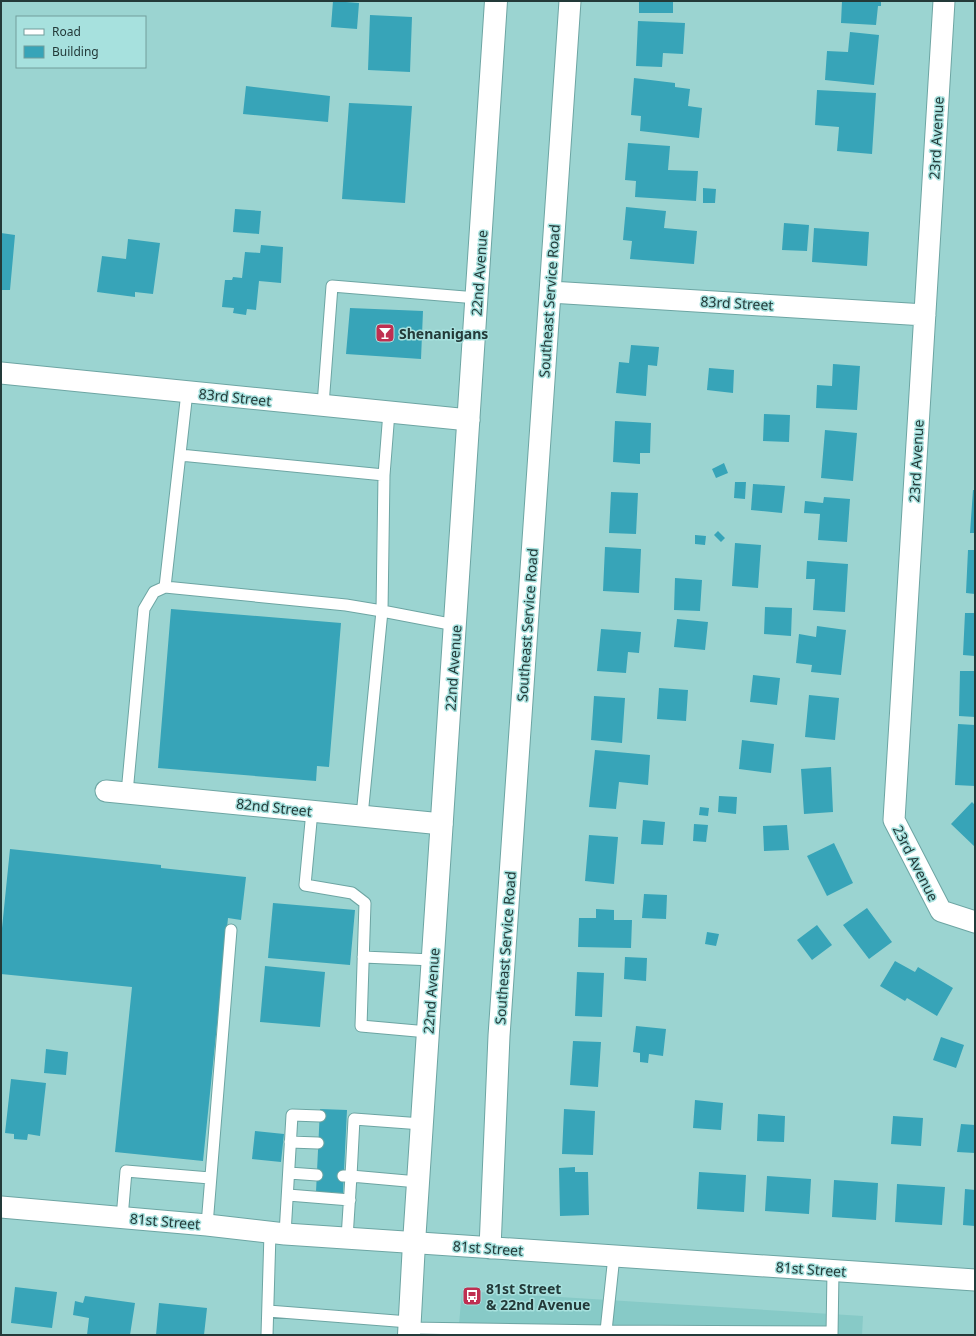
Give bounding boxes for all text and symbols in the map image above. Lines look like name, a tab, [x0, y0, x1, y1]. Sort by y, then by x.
legend	[16, 16, 146, 68]
text: Road	[52, 23, 81, 40]
text: Building	[52, 43, 99, 60]
street label: 23rd Avenue	[924, 96, 948, 180]
street label: Southeast Service Road	[534, 224, 564, 378]
street label: 22nd Avenue	[467, 229, 491, 317]
street label: 83rd Street	[700, 292, 774, 314]
bar icon: Shenanigans	[374, 322, 396, 344]
place label: Shenanigans	[399, 324, 488, 343]
street label: 83rd Street	[198, 384, 272, 410]
street label: 23rd Avenue	[904, 419, 928, 503]
street label: Southeast Service Road	[512, 548, 542, 702]
street label: 22nd Avenue	[441, 624, 465, 712]
street label: 82nd Street	[235, 794, 313, 820]
street label: 23rd Avenue	[889, 822, 943, 904]
street label: Southeast Service Road	[490, 871, 520, 1025]
street label: 22nd Avenue	[419, 947, 443, 1035]
street label: 81st Street	[129, 1208, 201, 1234]
street label: 81st Street	[452, 1236, 524, 1260]
street label: 81st Street	[775, 1257, 847, 1281]
place label: 81st Street & 22nd Avenue	[486, 1279, 590, 1314]
bus stop icon: 81st Street & 22nd Avenue	[461, 1285, 483, 1307]

